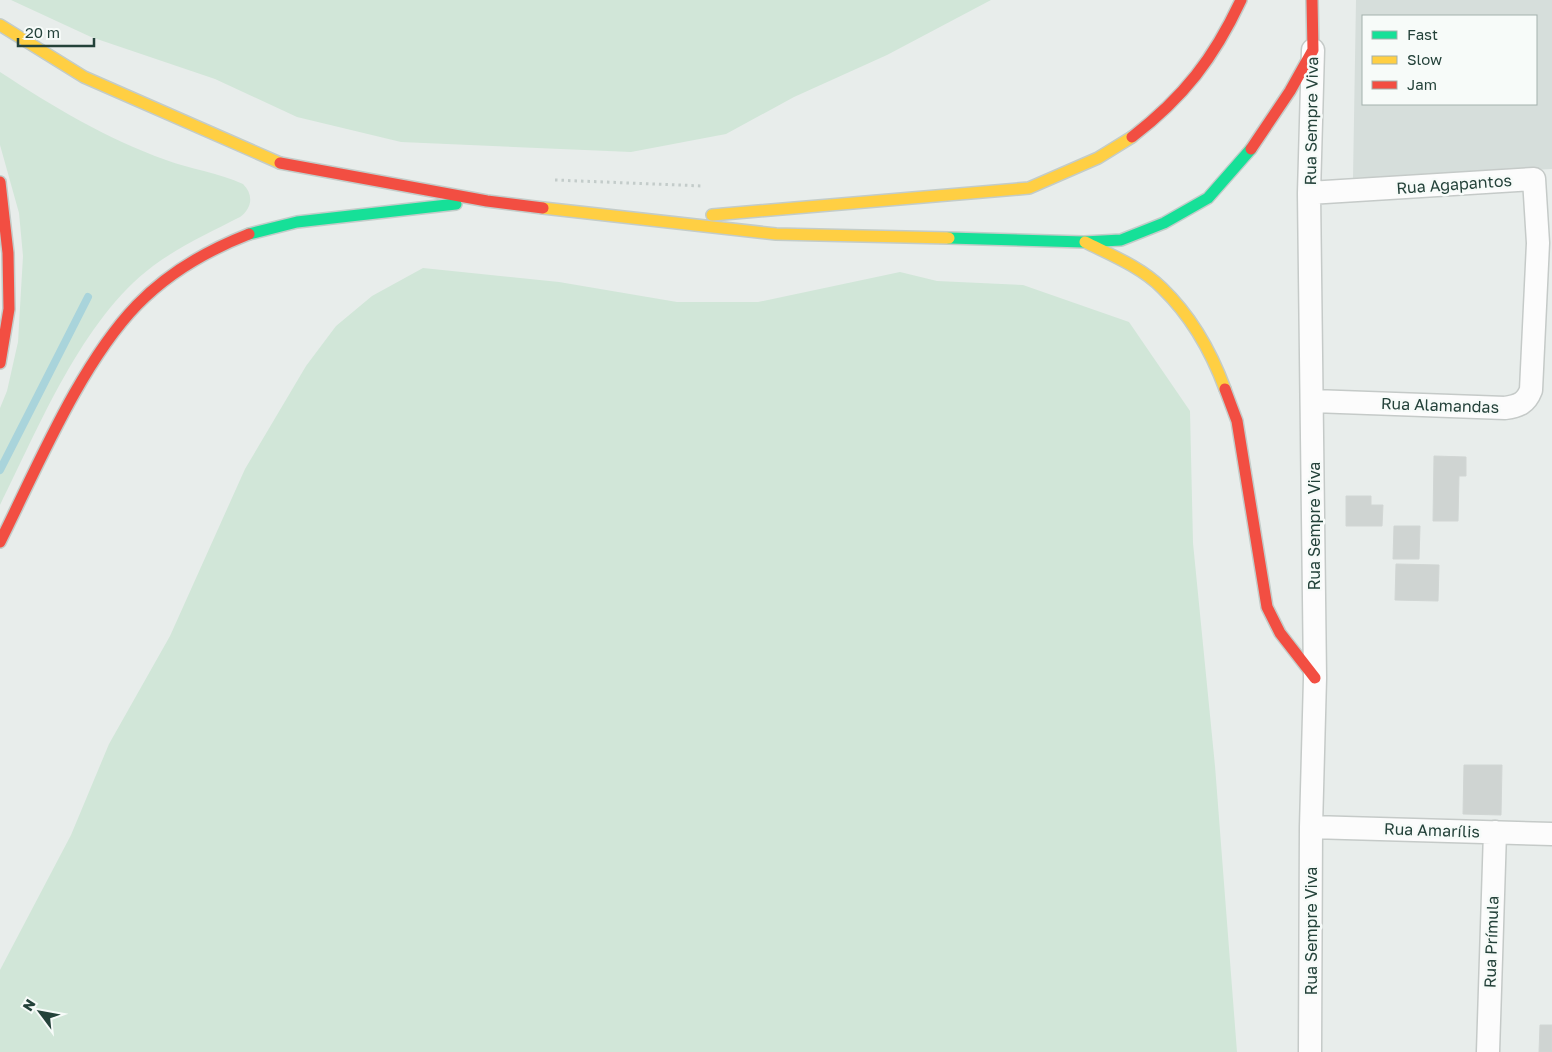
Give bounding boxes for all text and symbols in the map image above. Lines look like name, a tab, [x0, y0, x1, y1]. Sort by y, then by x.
scale bar	[18, 15, 94, 47]
legend	[1362, 15, 1537, 105]
text: 20 m	[25, 23, 60, 41]
text: Fast	[1407, 25, 1438, 43]
text: Slow	[1407, 50, 1442, 68]
street label: Rua Sempre Viva	[1300, 56, 1322, 186]
text: Jam	[1407, 75, 1437, 93]
street label: Rua Agapantos	[1396, 170, 1512, 198]
street label: Rua Alamandas	[1381, 393, 1499, 417]
street label: Rua Sempre Viva	[1304, 462, 1324, 590]
street label: Rua Amarílis	[1384, 818, 1480, 842]
street label: Rua Sempre Viva	[1301, 867, 1321, 995]
street label: Rua Prímula	[1479, 896, 1503, 988]
north arrow	[15, 987, 65, 1037]
text: N	[19, 996, 39, 1014]

